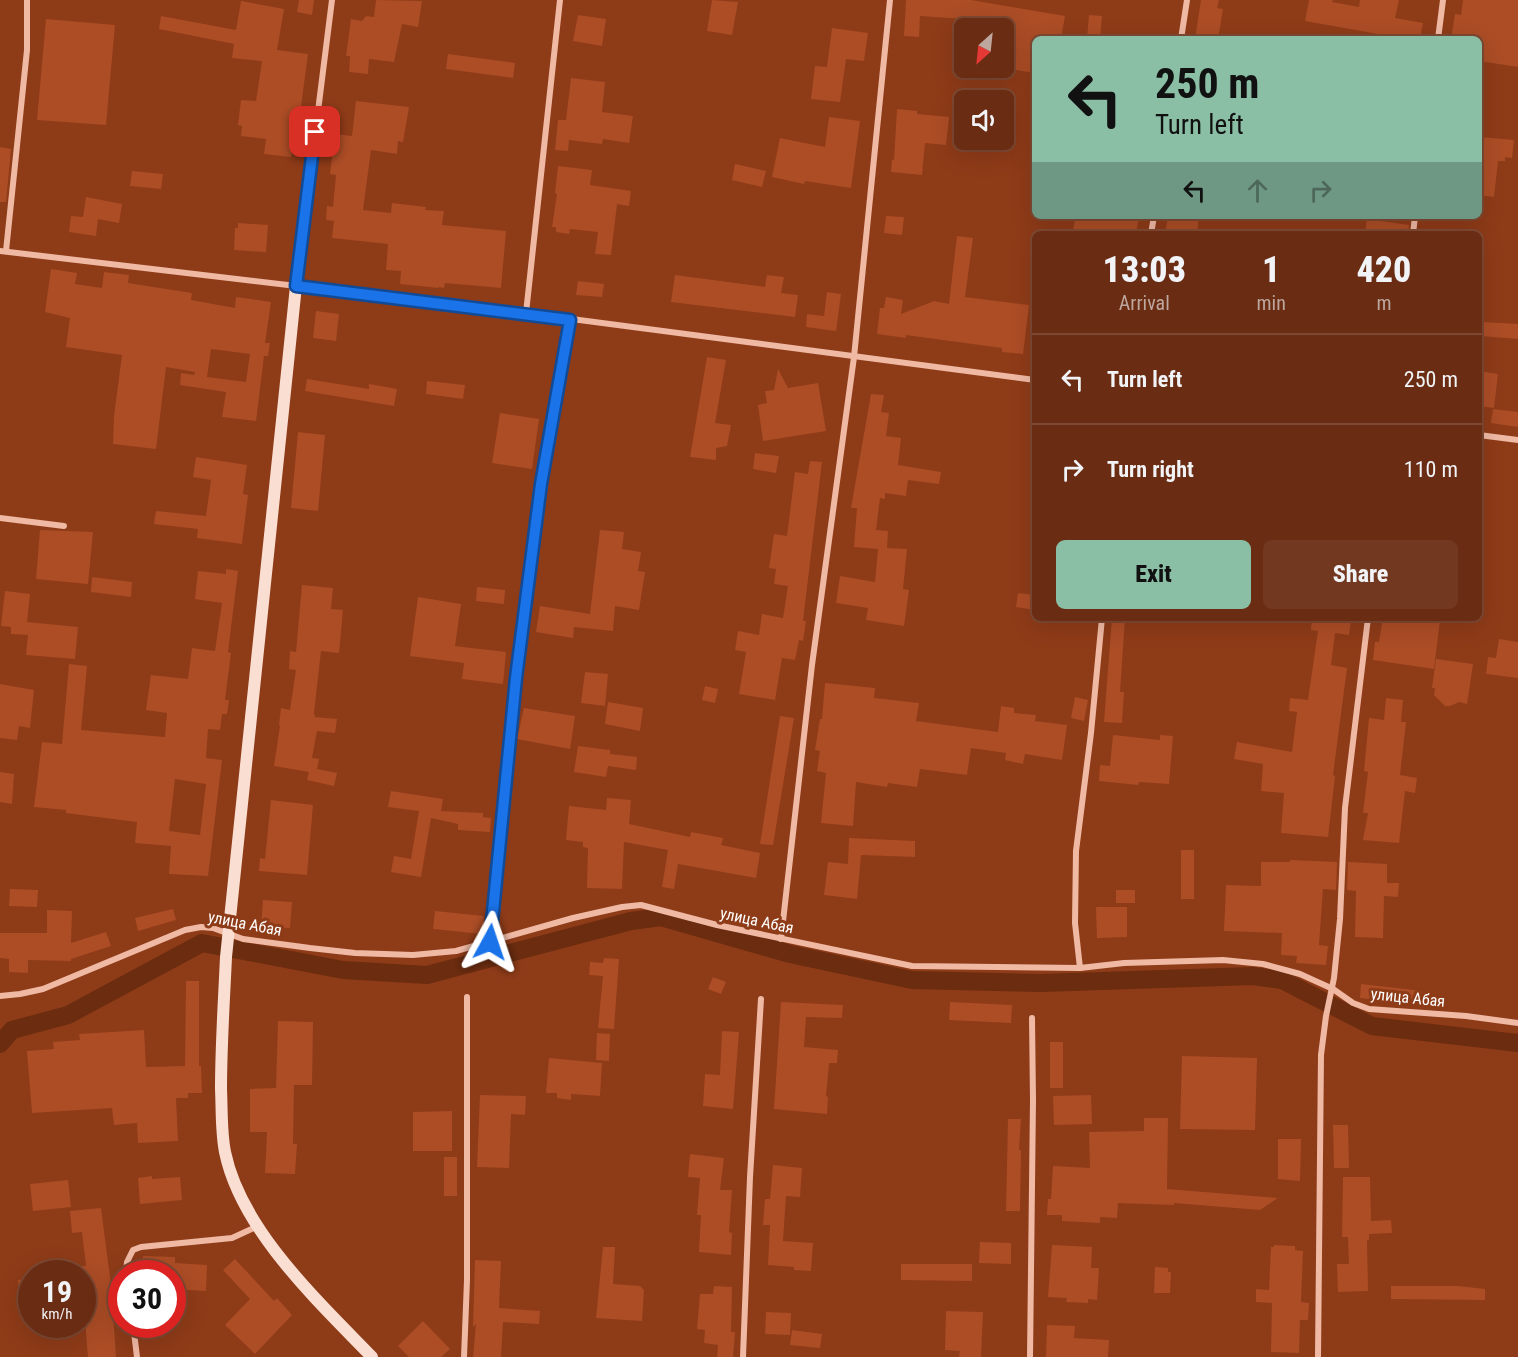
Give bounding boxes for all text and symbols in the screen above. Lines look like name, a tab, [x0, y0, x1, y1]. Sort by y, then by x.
north arrow	[954, 18, 1014, 78]
map controls	[954, 18, 1014, 150]
text: 250 m	[1155, 59, 1260, 108]
icon: left	[1056, 60, 1134, 138]
button: sound	[954, 90, 1014, 150]
pin	[289, 106, 340, 157]
text: Turn left	[1155, 109, 1244, 141]
icon: arrive	[298, 115, 331, 148]
icon: left	[1178, 174, 1211, 207]
icon: ahead	[1241, 174, 1274, 207]
icon: right	[1304, 174, 1337, 207]
text: 13:03	[1103, 249, 1186, 291]
text: 1	[1262, 249, 1280, 291]
text: 420	[1356, 249, 1411, 291]
text: Arrival	[1119, 291, 1170, 315]
text: min	[1257, 291, 1286, 315]
text: m	[1376, 291, 1391, 315]
icon: left	[1056, 363, 1089, 396]
text: Turn left	[1107, 367, 1182, 392]
text: 250 m	[1404, 367, 1458, 392]
icon: right	[1056, 453, 1089, 486]
text: Turn right	[1107, 457, 1194, 482]
text: 110 m	[1404, 457, 1458, 482]
button: Exit	[1056, 540, 1251, 609]
button: Share	[1263, 540, 1458, 609]
street label: улица Абая	[718, 903, 795, 938]
street label: улица Абая	[206, 907, 283, 940]
position arrow	[458, 910, 522, 974]
street label: улица Абая	[1370, 984, 1446, 1011]
speed limit sign: 30	[108, 1260, 186, 1338]
text: 19	[42, 1274, 72, 1309]
text: km/h	[42, 1305, 72, 1323]

